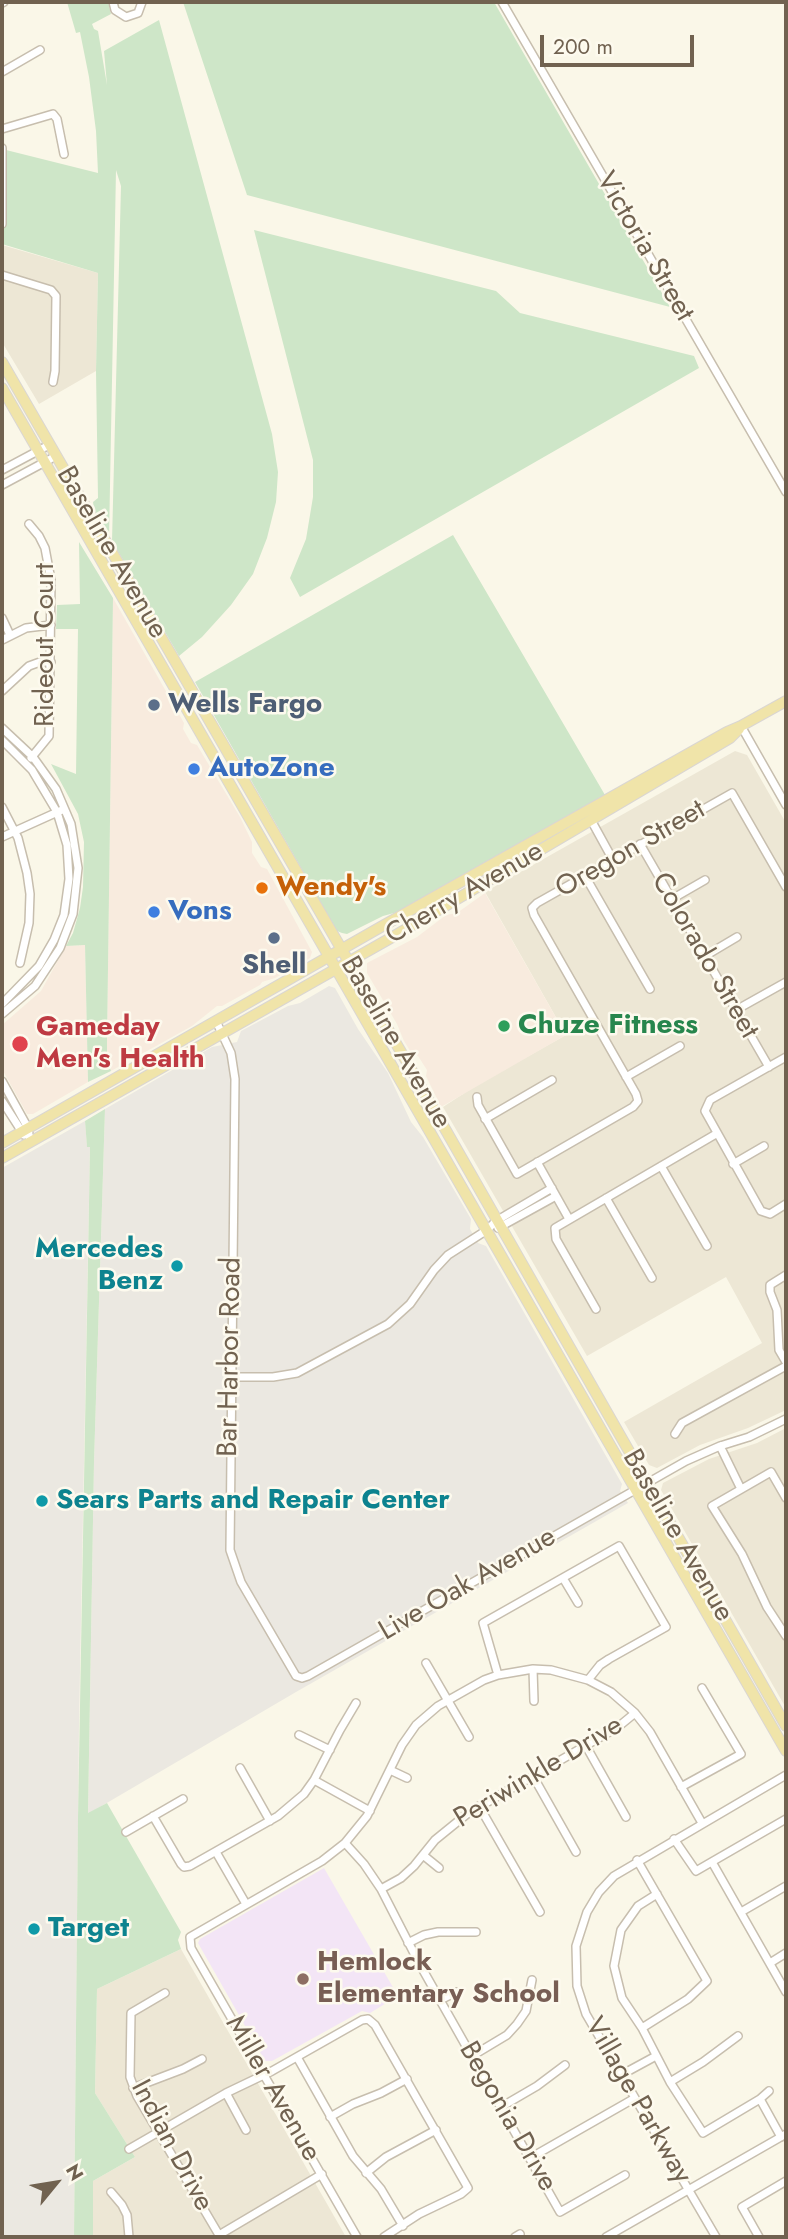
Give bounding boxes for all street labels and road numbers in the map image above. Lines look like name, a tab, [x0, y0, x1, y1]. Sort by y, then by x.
street label: Victoria Street	[588, 166, 700, 328]
street label: Baseline Avenue	[48, 461, 174, 645]
street label: Rideout Court	[29, 563, 63, 727]
street label: Oregon Street	[550, 794, 712, 906]
street label: Cherry Avenue	[380, 835, 550, 953]
street label: Colorado Street	[643, 867, 765, 1045]
street label: Baseline Avenue	[332, 951, 458, 1135]
street label: Bar Harbor Road	[212, 1257, 250, 1457]
street label: Baseline Avenue	[614, 1444, 740, 1628]
street label: Live Oak Avenue	[374, 1521, 562, 1649]
street label: Periwinkle Drive	[449, 1710, 629, 1836]
street label: Miller Avenue	[217, 2010, 327, 2168]
street label: Village Parkway	[576, 2012, 698, 2190]
street label: Begonia Drive	[451, 2036, 563, 2198]
street label: Indian Drive	[122, 2075, 220, 2217]

